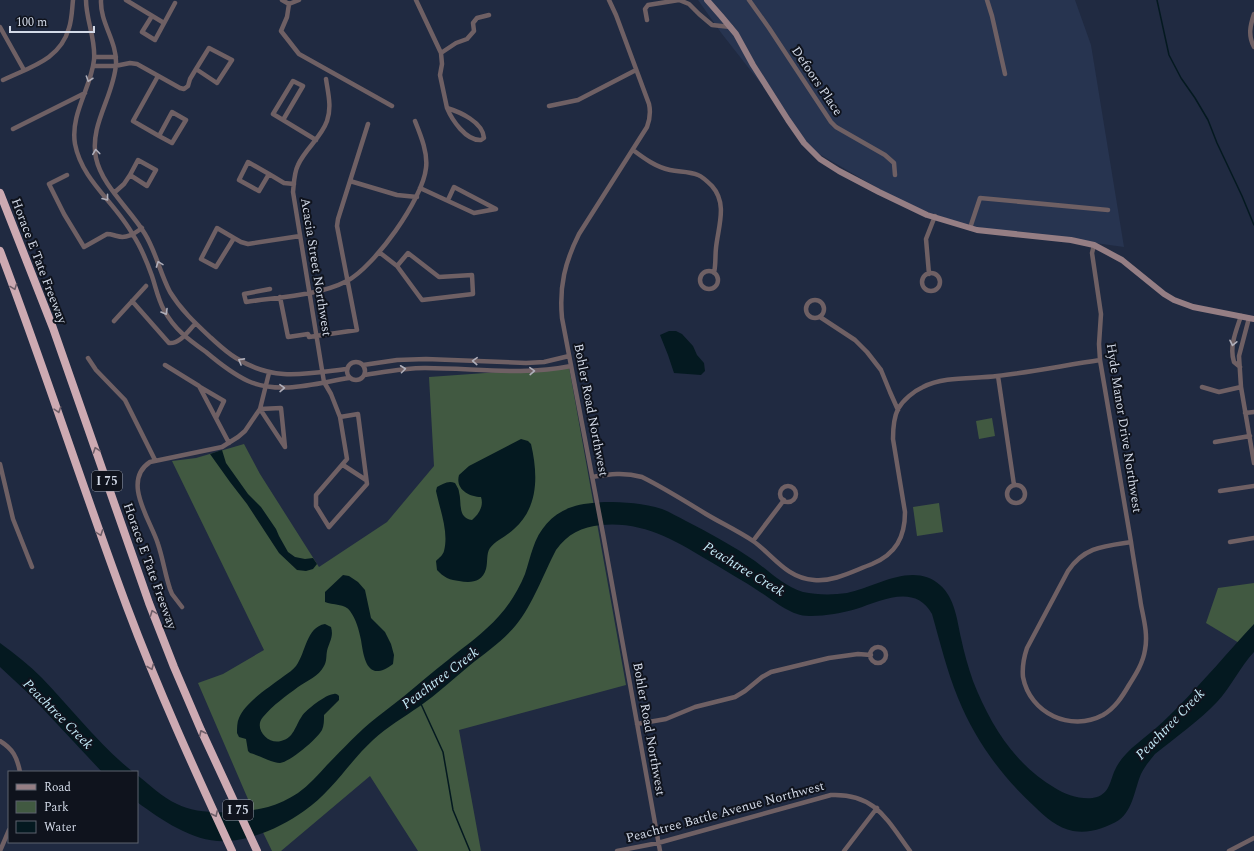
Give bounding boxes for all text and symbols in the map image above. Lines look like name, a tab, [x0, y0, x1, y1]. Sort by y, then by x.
scale bar	[10, 8, 94, 34]
text: 100 m	[16, 13, 47, 32]
street label: Defoors Place	[786, 42, 848, 120]
one-way arrow	[86, 76, 94, 83]
one-way arrow	[91, 149, 100, 155]
one-way arrow	[101, 193, 108, 200]
street label: Horace E Tate Freeway	[6, 195, 72, 327]
street label: Acacia Street Northwest	[295, 196, 337, 338]
one-way arrow	[155, 261, 163, 268]
one-way arrow	[9, 284, 17, 291]
one-way arrow	[161, 308, 168, 315]
one-way arrow	[1230, 340, 1238, 346]
street label: Bohler Road Northwest	[568, 342, 614, 479]
street label: Hyde Manor Drive Northwest	[1101, 342, 1147, 515]
one-way arrow	[472, 357, 478, 366]
one-way arrow	[238, 358, 245, 366]
one-way arrow	[399, 365, 406, 374]
one-way arrow	[529, 367, 535, 375]
one-way arrow	[279, 384, 285, 392]
one-way arrow	[53, 406, 61, 413]
one-way arrow	[92, 447, 101, 454]
road number: I 75	[92, 471, 122, 491]
street label: Horace E Tate Freeway	[118, 500, 182, 633]
one-way arrow	[96, 529, 104, 536]
water label: Peachtree Creek	[699, 536, 789, 602]
one-way arrow	[149, 609, 157, 616]
water label: Peachtree Creek	[397, 642, 483, 714]
street label: Bohler Road Northwest	[627, 661, 671, 798]
one-way arrow	[147, 664, 155, 671]
water label: Peachtree Creek	[18, 674, 98, 754]
water label: Peachtree Creek	[1130, 683, 1210, 764]
one-way arrow	[199, 729, 207, 737]
legend	[8, 771, 138, 843]
street label: Peachtree Battle Avenue Northwest	[624, 776, 827, 848]
text: Road	[44, 778, 71, 797]
text: Park	[44, 798, 69, 817]
road number: I 75	[223, 800, 253, 820]
one-way arrow	[210, 810, 218, 818]
text: Water	[44, 818, 76, 837]

